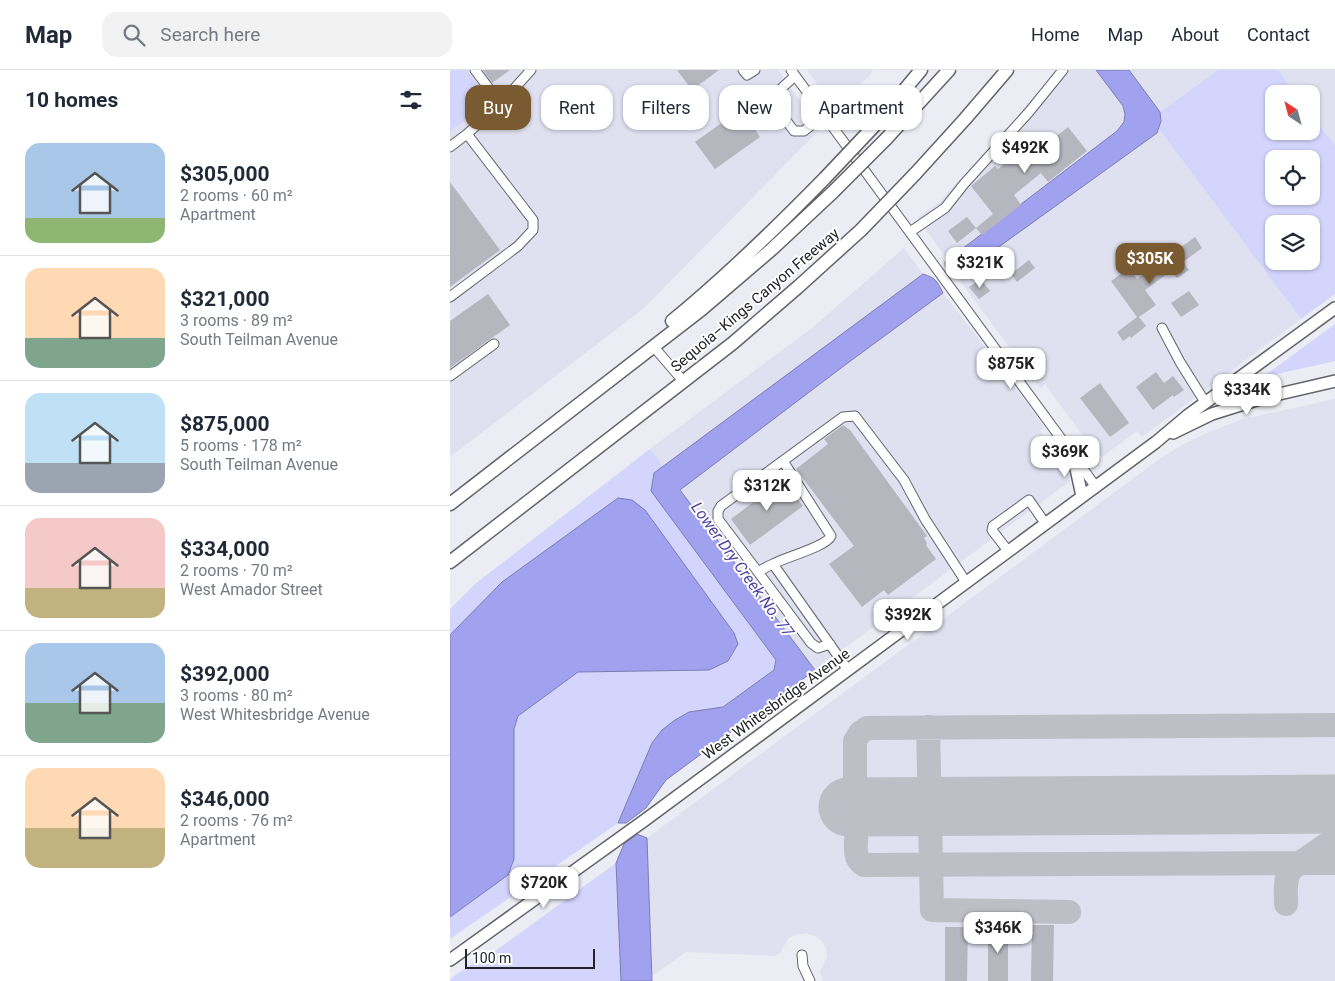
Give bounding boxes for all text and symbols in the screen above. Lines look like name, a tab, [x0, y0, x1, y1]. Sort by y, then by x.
search box	[102, 12, 452, 57]
text: Map	[25, 21, 72, 49]
icon: search	[120, 21, 148, 49]
text: Search here	[160, 23, 260, 46]
text: Home	[1031, 24, 1080, 45]
text: Map	[1108, 24, 1143, 45]
text: About	[1171, 24, 1219, 45]
text: Contact	[1247, 24, 1310, 45]
chip: Buy	[465, 85, 531, 130]
chip: Rent	[541, 85, 613, 130]
chip: Filters	[623, 85, 709, 130]
chip: New	[719, 85, 791, 130]
chip: Apartment	[801, 85, 922, 130]
north arrow	[1265, 85, 1320, 140]
map controls	[1265, 85, 1320, 270]
icon: filters	[397, 86, 425, 114]
text: 10 homes	[25, 88, 118, 112]
pin: $492K	[990, 132, 1060, 174]
text: $492K	[1002, 138, 1048, 157]
button: locate	[1265, 150, 1320, 205]
text: $305,000	[180, 162, 270, 186]
icon: home	[65, 163, 125, 223]
text: 2 rooms · 60 m²	[180, 186, 293, 205]
text: Apartment	[180, 205, 256, 224]
button: layers	[1265, 215, 1320, 270]
street label: Sequoia–Kings Canyon Freeway	[667, 224, 843, 376]
pin: $305K	[1115, 242, 1185, 285]
pin: $321K	[945, 246, 1015, 289]
text: $305K	[1127, 249, 1173, 268]
text: $321K	[957, 253, 1003, 272]
text: $321,000	[180, 287, 270, 311]
icon: home	[65, 288, 125, 348]
text: 3 rooms · 89 m²	[180, 311, 293, 330]
text: South Teilman Avenue	[180, 330, 338, 349]
pin: $875K	[976, 348, 1046, 390]
text: $875K	[988, 354, 1034, 373]
pin: $334K	[1212, 374, 1282, 416]
text: $334K	[1224, 380, 1270, 399]
text: $875,000	[180, 412, 270, 436]
icon: home	[65, 413, 125, 473]
text: 5 rooms · 178 m²	[180, 436, 302, 455]
pin: $369K	[1030, 436, 1100, 478]
text: $369K	[1042, 442, 1088, 461]
text: South Teilman Avenue	[180, 455, 338, 474]
pin: $312K	[732, 470, 802, 512]
text: $312K	[744, 476, 790, 495]
water label: Lower Dry Creek No. 77	[687, 498, 799, 641]
text: $334,000	[180, 537, 270, 561]
icon: home	[65, 538, 125, 598]
text: 2 rooms · 70 m²	[180, 561, 293, 580]
text: West Amador Street	[180, 580, 323, 599]
pin: $392K	[873, 598, 943, 641]
text: $392K	[885, 605, 931, 624]
street label: West Whitesbridge Avenue	[699, 644, 853, 764]
text: $392,000	[180, 662, 270, 686]
icon: home	[65, 663, 125, 723]
text: 3 rooms · 80 m²	[180, 686, 293, 705]
text: West Whitesbridge Avenue	[180, 705, 370, 724]
text: $346,000	[180, 787, 270, 811]
icon: home	[65, 788, 125, 848]
text: 2 rooms · 76 m²	[180, 811, 293, 830]
text: Apartment	[180, 830, 256, 849]
pin: $720K	[509, 866, 579, 909]
text: $720K	[521, 873, 567, 892]
pin: $346K	[963, 912, 1033, 954]
text: $346K	[975, 918, 1021, 937]
scale bar	[465, 946, 595, 969]
text: 100 m	[472, 950, 511, 966]

